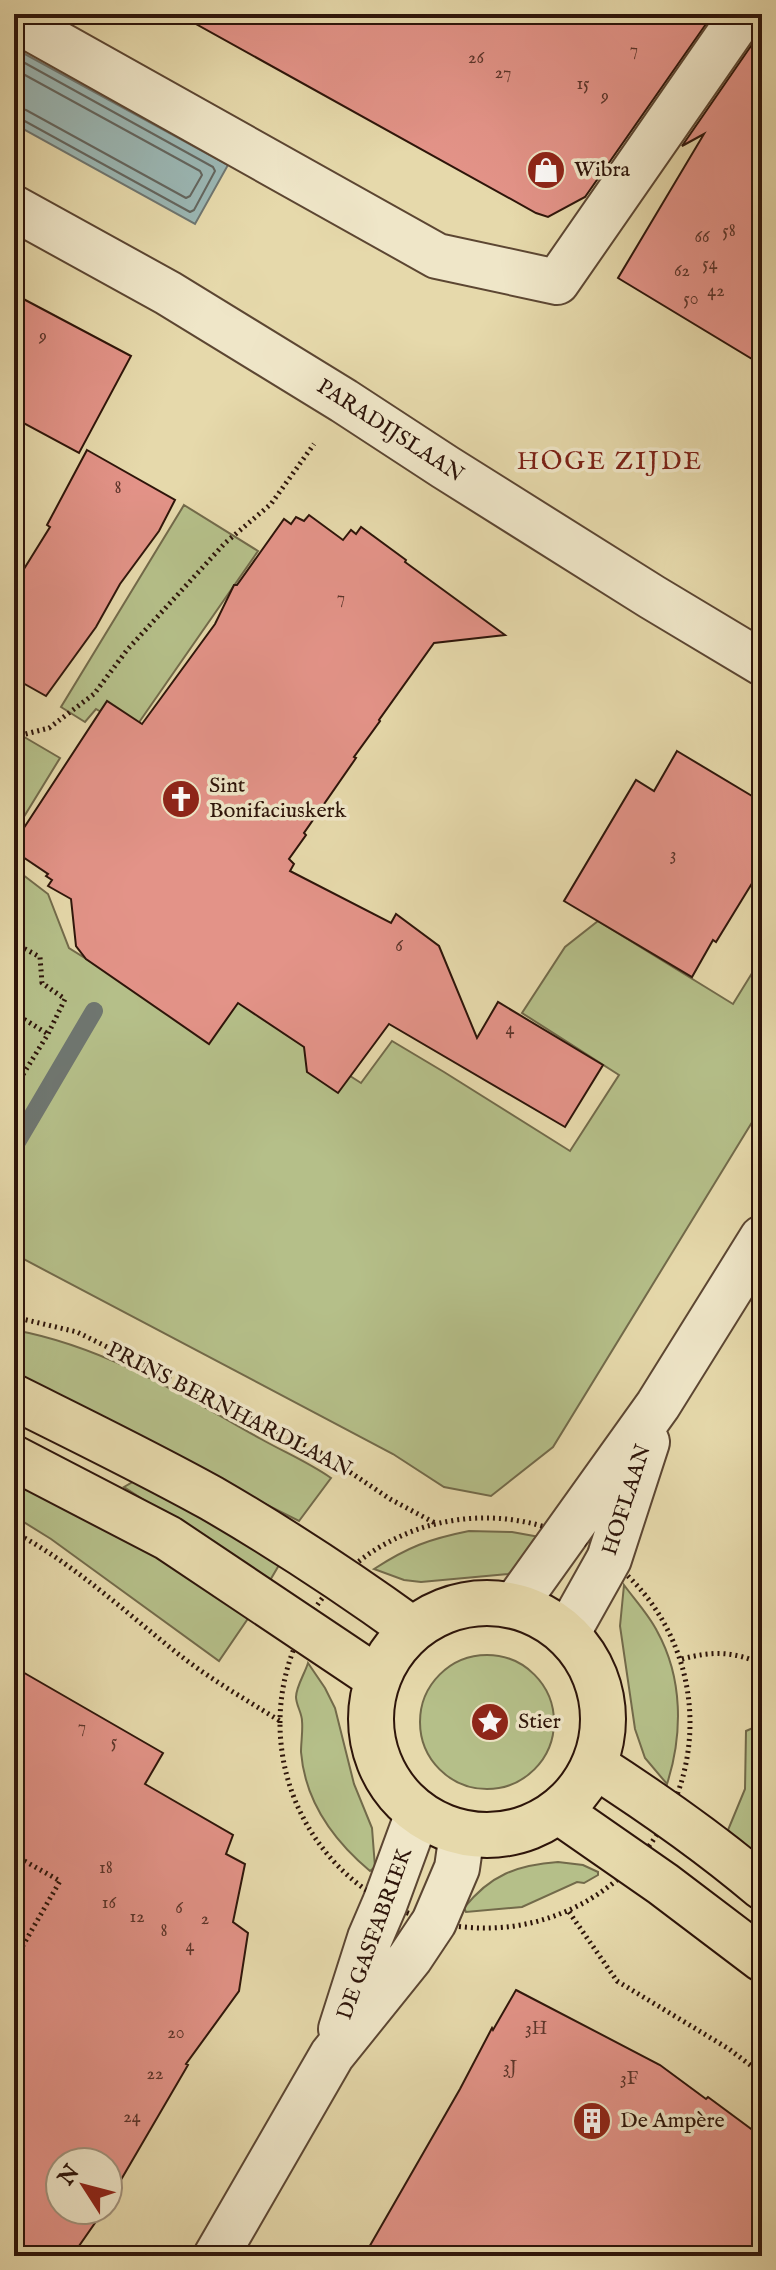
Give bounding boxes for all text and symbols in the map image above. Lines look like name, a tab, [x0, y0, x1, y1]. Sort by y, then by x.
house number: 7	[630, 39, 638, 62]
house number: 26	[468, 47, 484, 70]
house number: 27	[495, 62, 511, 85]
house number: 15	[576, 73, 590, 96]
house number: 9	[600, 85, 609, 108]
shop icon: Wibra	[525, 149, 567, 191]
place label: Wibra	[574, 156, 631, 184]
house number: 58	[722, 220, 736, 243]
house number: 66	[694, 226, 710, 249]
house number: 54	[702, 253, 718, 276]
house number: 62	[674, 260, 690, 283]
house number: 42	[707, 280, 725, 303]
house number: 50	[683, 288, 699, 311]
house number: 9	[38, 325, 47, 348]
street label: PARADIJSLAAN	[311, 373, 469, 489]
district label: HOGE ZIJDE	[517, 445, 703, 478]
house number: 8	[114, 477, 122, 500]
house number: 7	[337, 587, 345, 610]
place label: Sint Bonifaciuskerk	[209, 772, 346, 825]
church icon: Sint Bonifaciuskerk	[160, 778, 202, 820]
house number: 3	[670, 844, 676, 867]
house number: 6	[395, 935, 403, 958]
house number: 4	[506, 1018, 515, 1041]
street label: PRINS BERNHARDLAAN	[102, 1336, 356, 1484]
street label: HOFLAAN	[596, 1441, 658, 1559]
place icon: Stier	[469, 1701, 511, 1743]
place label: Stier	[518, 1708, 561, 1736]
house number: 7	[78, 1716, 86, 1739]
house number: 5	[111, 1731, 118, 1754]
street label: DE GASFABRIEK	[331, 1843, 419, 2024]
house number: 18	[99, 1857, 113, 1880]
house number: 16	[102, 1892, 117, 1915]
house number: 6	[175, 1897, 183, 1920]
house number: 12	[129, 1906, 145, 1929]
house number: 2	[201, 1908, 209, 1931]
house number: 8	[160, 1920, 168, 1943]
house number: 4	[186, 1935, 195, 1958]
house number: 3H	[525, 2018, 547, 2041]
house number: 20	[167, 2022, 185, 2045]
house number: 3J	[503, 2057, 518, 2080]
house number: 22	[147, 2063, 163, 2086]
house number: 3F	[620, 2068, 639, 2091]
building icon: De Ampère	[571, 2100, 613, 2142]
house number: 24	[123, 2106, 141, 2129]
place label: De Ampère	[620, 2107, 725, 2135]
north arrow	[44, 2146, 124, 2226]
text: N	[52, 2159, 86, 2192]

